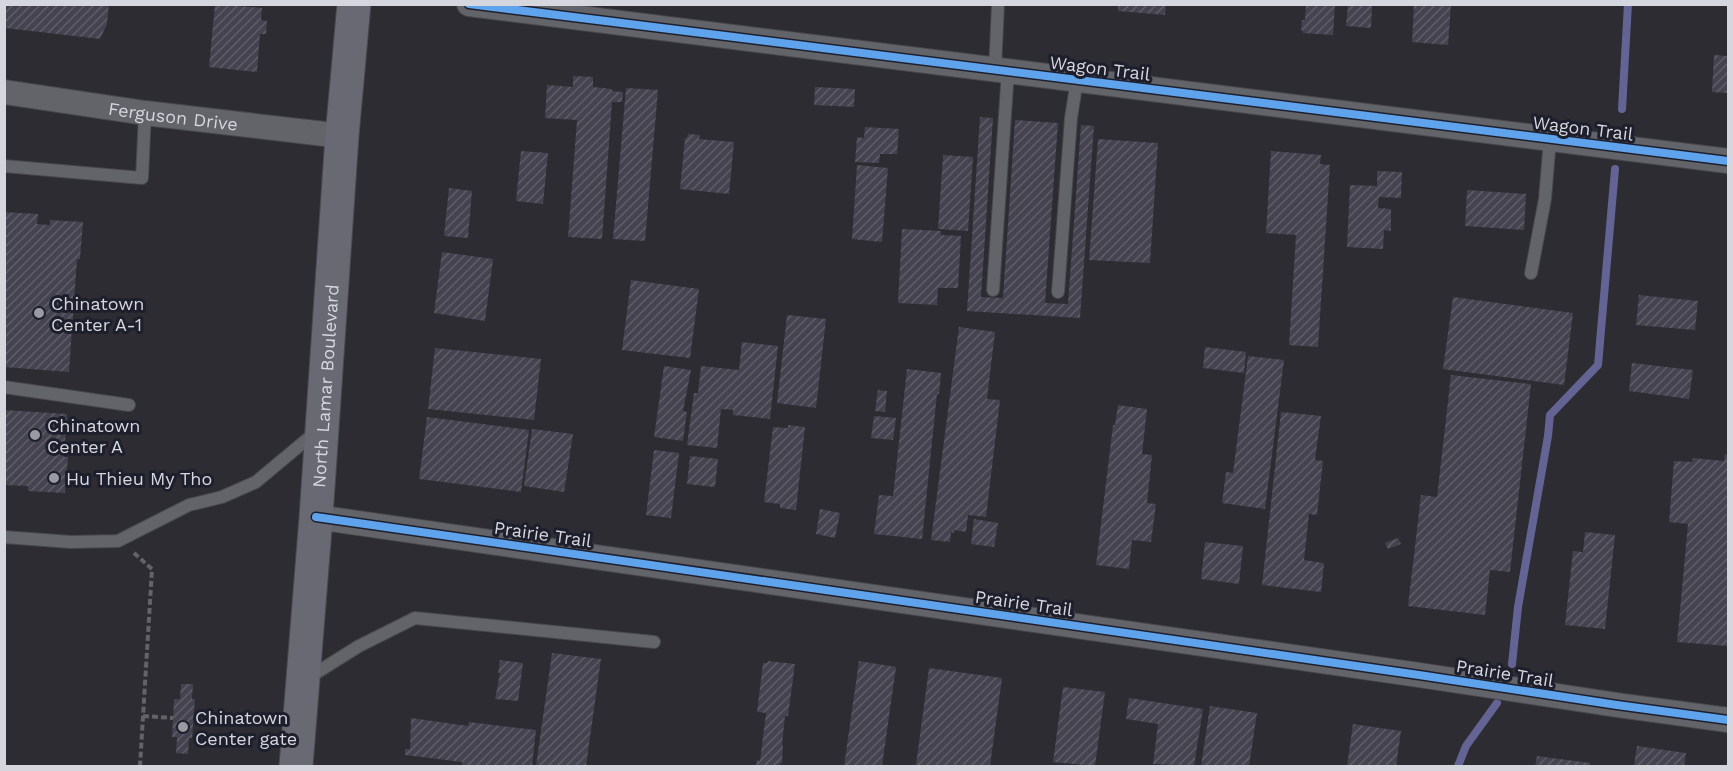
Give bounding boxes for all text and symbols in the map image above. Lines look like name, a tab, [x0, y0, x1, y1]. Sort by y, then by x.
street label: Wagon Trail	[1049, 51, 1152, 85]
street label: Ferguson Drive	[107, 97, 239, 134]
street label: Wagon Trail	[1532, 111, 1635, 145]
street label: North Lamar Boulevard	[308, 284, 342, 489]
place label: Chinatown Center A-1	[51, 293, 145, 335]
marker: Chinatown Center A-1	[32, 306, 46, 320]
place label: Chinatown Center A	[47, 415, 141, 457]
marker: Chinatown Center A	[28, 428, 42, 442]
place label: Hu Thieu My Tho	[66, 468, 212, 489]
marker: Hu Thieu My Tho	[47, 471, 61, 485]
street label: Prairie Trail	[493, 517, 594, 551]
street label: Prairie Trail	[974, 586, 1075, 620]
street label: Prairie Trail	[1455, 655, 1556, 691]
place label: Chinatown Center gate	[195, 707, 297, 749]
marker: Chinatown Center gate	[176, 720, 190, 734]

